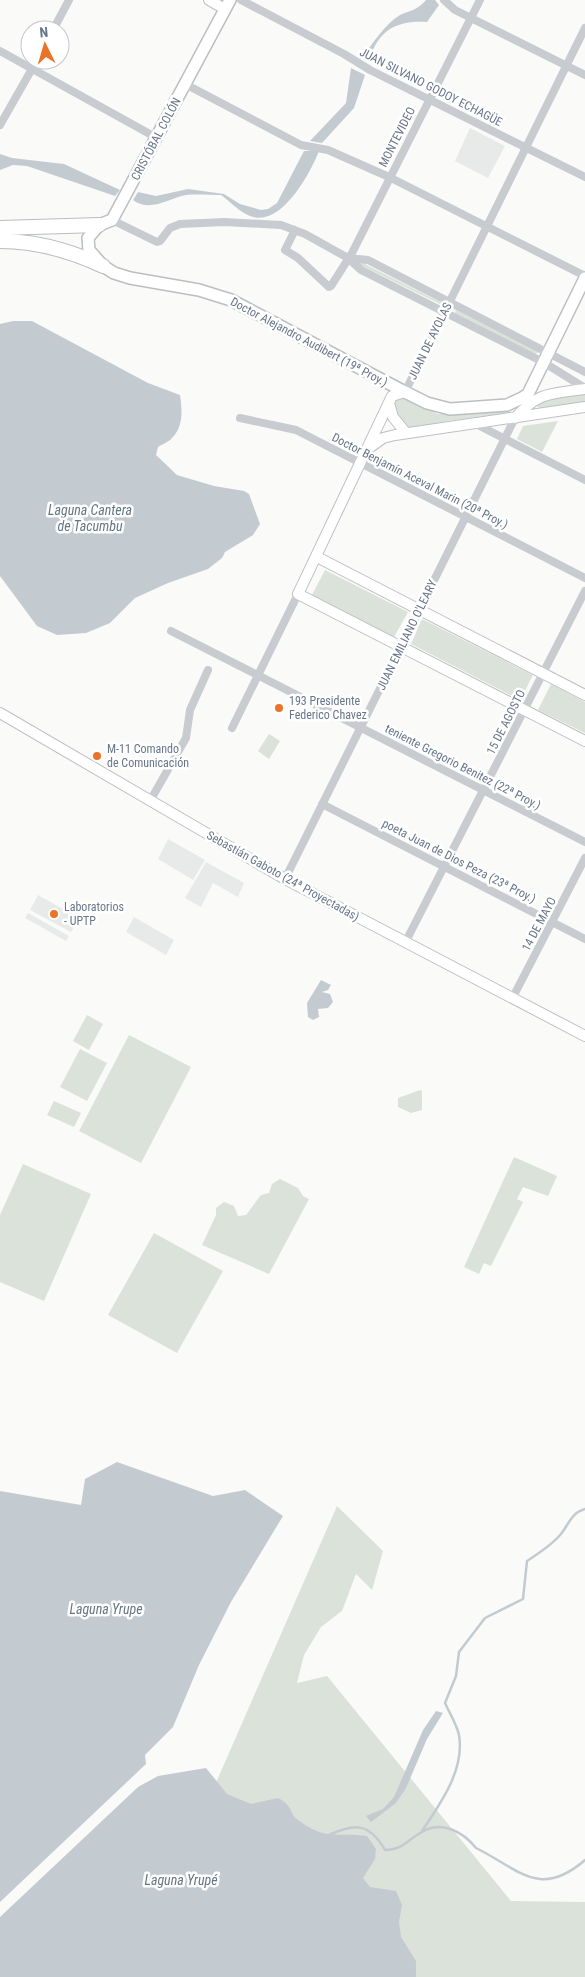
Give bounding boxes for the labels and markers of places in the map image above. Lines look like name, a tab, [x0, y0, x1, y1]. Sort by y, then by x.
place label: 193 Presidente Federico Chavez	[289, 694, 367, 722]
marker: 193 Presidente Federico Chavez	[273, 702, 285, 714]
place label: M-11 Comando de Comunicación	[107, 742, 189, 770]
marker: M-11 Comando de Comunicación	[91, 750, 103, 762]
place label: Laboratorios - UPTP	[64, 900, 124, 928]
marker: Laboratorios - UPTP	[48, 908, 60, 920]

